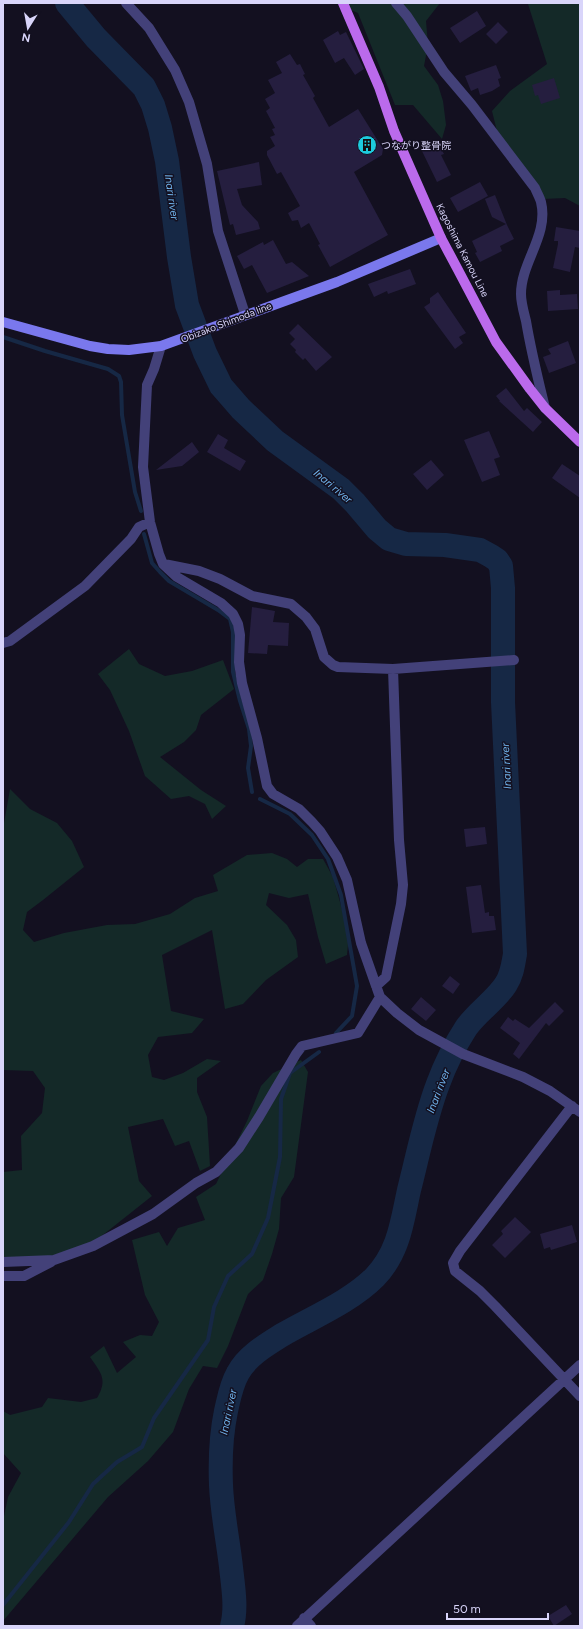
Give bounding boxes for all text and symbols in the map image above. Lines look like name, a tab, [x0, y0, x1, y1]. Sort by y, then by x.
north arrow	[8, 8, 48, 48]
text: N	[21, 30, 32, 45]
building icon: つながり整骨院	[356, 134, 378, 156]
place label: つながり整骨院	[381, 139, 451, 152]
water label: Inari river	[162, 173, 181, 222]
street label: Kagoshima Kamou Line	[433, 201, 492, 300]
street label: Obizako Shimoda line	[179, 299, 274, 346]
water label: Inari river	[311, 467, 356, 507]
water label: Inari river	[499, 741, 514, 789]
water label: Inari river	[424, 1066, 453, 1115]
water label: Inari river	[217, 1387, 240, 1436]
scale bar	[447, 1595, 548, 1621]
text: 50 m	[453, 1602, 481, 1616]

